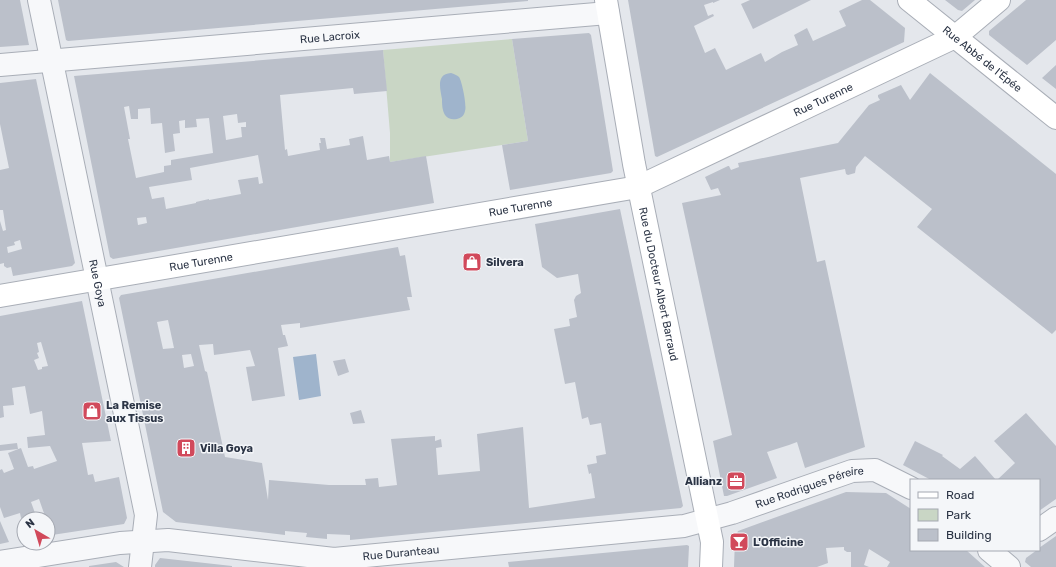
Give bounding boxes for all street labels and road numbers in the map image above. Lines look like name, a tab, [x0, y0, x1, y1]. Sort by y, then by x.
street label: Rue Abbé de l'Épée	[940, 24, 1024, 95]
street label: Rue Lacroix	[299, 28, 360, 46]
street label: Rue Turenne	[791, 80, 855, 120]
street label: Rue Turenne	[488, 196, 553, 219]
street label: Rue du Docteur Albert Barraud	[636, 206, 681, 362]
street label: Rue Turenne	[168, 250, 234, 274]
street label: Rue Goya	[86, 258, 109, 308]
street label: Rue Rodrigues Péreire	[754, 464, 864, 511]
street label: Rue Duranteau	[362, 543, 440, 563]

